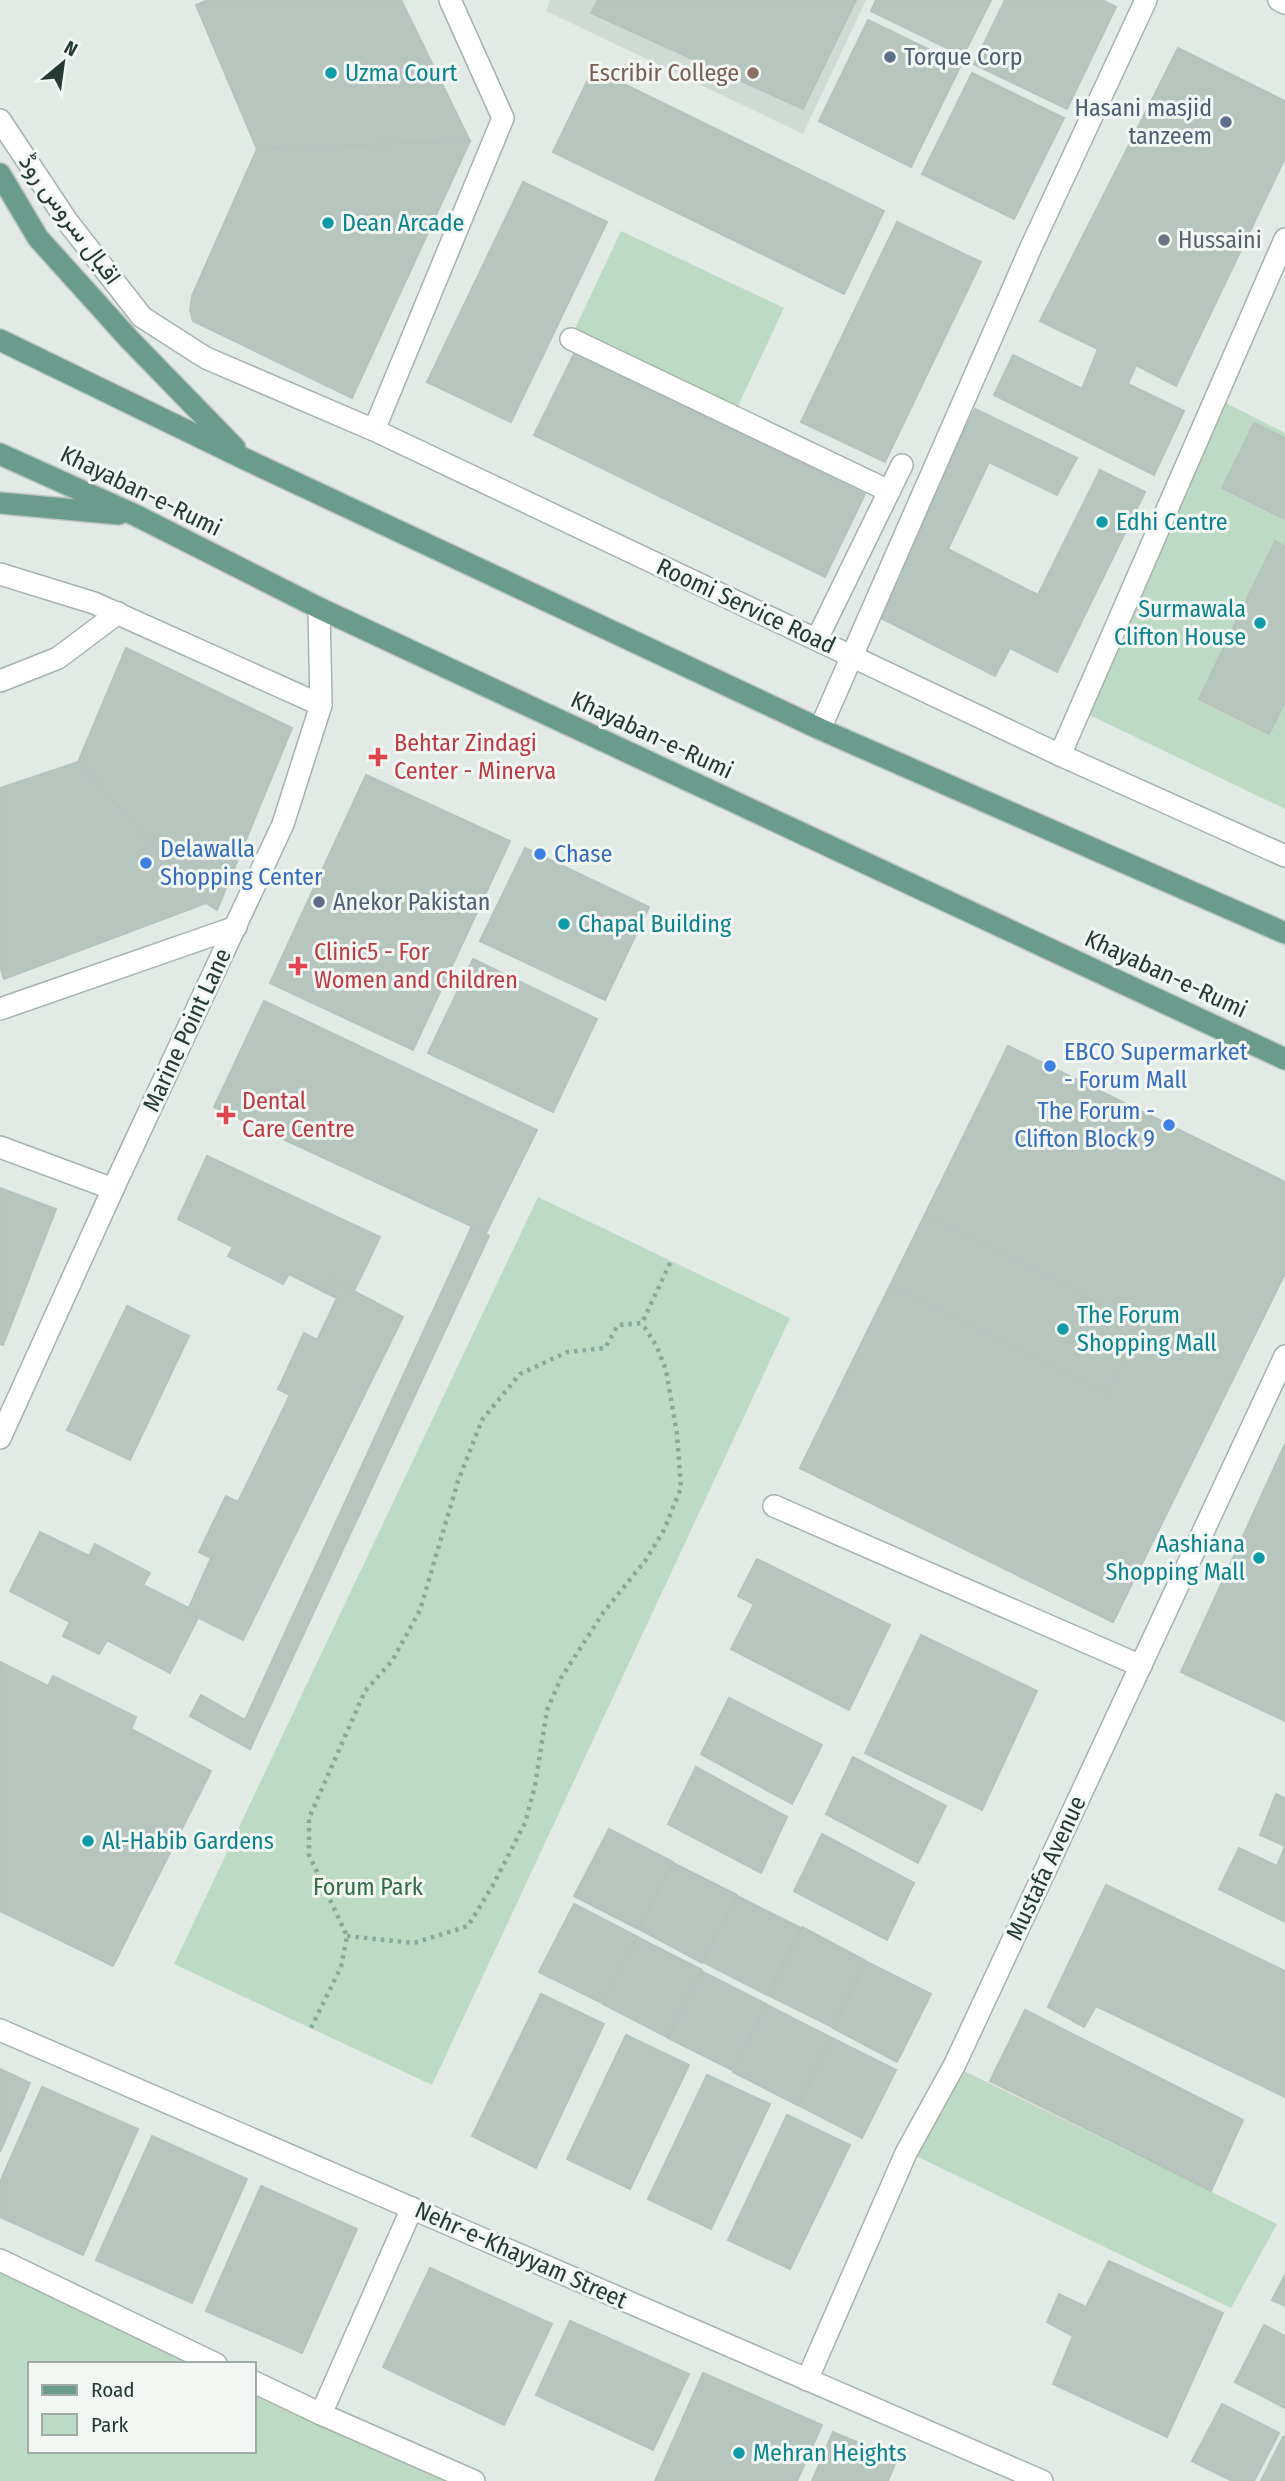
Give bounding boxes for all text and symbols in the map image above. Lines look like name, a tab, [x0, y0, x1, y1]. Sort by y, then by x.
north arrow	[28, 28, 98, 98]
text: N	[60, 36, 82, 61]
place label: Torque Corp	[904, 43, 1023, 71]
marker: Torque Corp	[882, 49, 898, 65]
place label: Uzma Court	[345, 59, 458, 87]
place label: Escribir College	[589, 59, 739, 87]
marker: Uzma Court	[323, 65, 339, 81]
marker: Escribir College	[745, 65, 761, 81]
place label: Hasani masjid tanzeem	[1074, 94, 1212, 150]
marker: Hasani masjid tanzeem	[1218, 114, 1234, 130]
street label: اقبال سروس روڈ	[12, 148, 127, 290]
place label: Dean Arcade	[342, 209, 464, 237]
marker: Dean Arcade	[320, 215, 336, 231]
place label: Hussaini	[1178, 226, 1262, 254]
marker: Hussaini	[1156, 232, 1172, 248]
street label: Khayaban-e-Rumi	[56, 440, 226, 542]
place label: Edhi Centre	[1116, 508, 1228, 536]
marker: Edhi Centre	[1094, 514, 1110, 530]
street label: Roomi Service Road	[652, 552, 840, 660]
place label: Surmawala Clifton House	[1114, 595, 1246, 651]
marker: Surmawala Clifton House	[1252, 615, 1268, 631]
street label: Khayaban-e-Rumi	[567, 685, 737, 785]
place label: Behtar Zindagi Center - Minerva	[394, 729, 556, 785]
marker: Behtar Zindagi Center - Minerva	[368, 747, 388, 767]
place label: Delawalla Shopping Center	[160, 835, 323, 891]
place label: Chase	[554, 840, 612, 868]
marker: Chase	[532, 846, 548, 862]
marker: Delawalla Shopping Center	[138, 855, 154, 871]
place label: Anekor Pakistan	[333, 888, 490, 916]
marker: Anekor Pakistan	[311, 894, 327, 910]
place label: Chapal Building	[578, 910, 732, 938]
marker: Chapal Building	[556, 916, 572, 932]
street label: Khayaban-e-Rumi	[1081, 924, 1251, 1024]
place label: Clinic5 - For Women and Children	[314, 938, 518, 994]
street label: Marine Point Lane	[137, 944, 237, 1116]
marker: Clinic5 - For Women and Children	[288, 956, 308, 976]
place label: EBCO Supermarket - Forum Mall	[1064, 1038, 1248, 1094]
marker: EBCO Supermarket - Forum Mall	[1042, 1058, 1058, 1074]
place label: Dental Care Centre	[242, 1087, 355, 1143]
place label: The Forum - Clifton Block 9	[1014, 1097, 1155, 1153]
marker: Dental Care Centre	[216, 1105, 236, 1125]
marker: The Forum - Clifton Block 9	[1161, 1117, 1177, 1133]
place label: The Forum Shopping Mall	[1077, 1301, 1217, 1357]
marker: The Forum Shopping Mall	[1055, 1321, 1071, 1337]
place label: Aashiana Shopping Mall	[1105, 1530, 1245, 1586]
marker: Aashiana Shopping Mall	[1251, 1550, 1267, 1566]
street label: Mustafa Avenue	[1000, 1792, 1092, 1944]
place label: Al-Habib Gardens	[102, 1827, 274, 1855]
marker: Al-Habib Gardens	[80, 1833, 96, 1849]
park label: Forum Park	[313, 1873, 424, 1901]
street label: Nehr-e-Khayyam Street	[411, 2196, 631, 2314]
legend	[28, 2362, 256, 2453]
text: Road	[91, 2377, 135, 2403]
text: Park	[91, 2412, 129, 2438]
place label: Mehran Heights	[753, 2439, 907, 2467]
marker: Mehran Heights	[731, 2445, 747, 2461]

